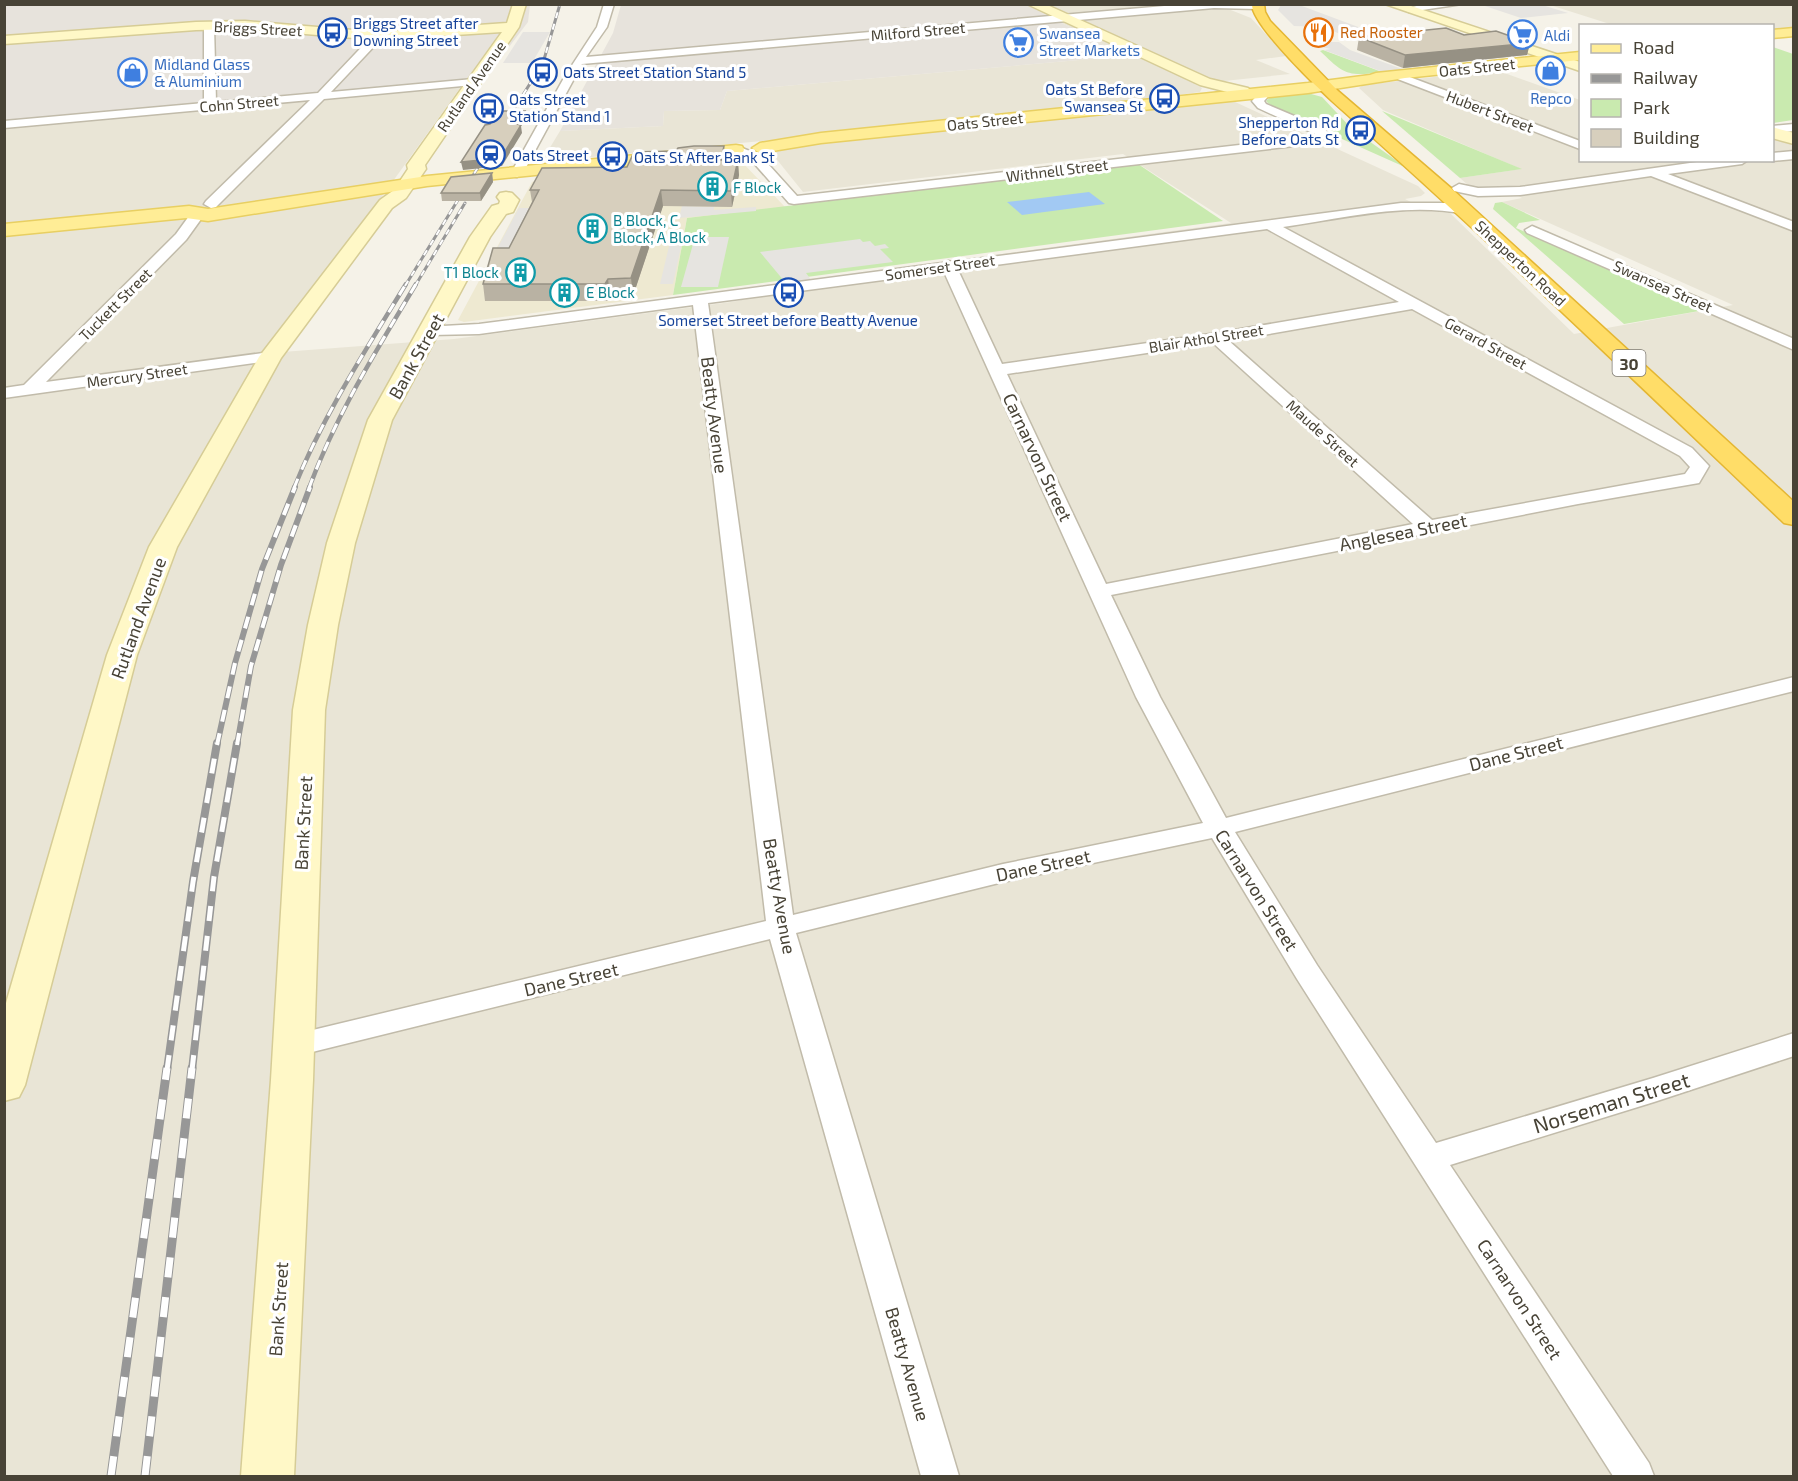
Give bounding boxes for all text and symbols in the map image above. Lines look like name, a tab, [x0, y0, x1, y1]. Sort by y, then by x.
place label: Briggs Street after Downing Street	[353, 14, 478, 49]
bus stop icon: Briggs Street after Downing Street	[316, 16, 348, 48]
restaurant icon: Red Rooster	[1303, 16, 1335, 48]
street label: Briggs Street	[213, 17, 303, 39]
street label: Milford Street	[870, 18, 966, 44]
supermarket icon: Aldi	[1507, 19, 1539, 51]
place label: Red Rooster	[1340, 23, 1423, 41]
place label: Swansea Street Markets	[1039, 24, 1140, 59]
legend	[1579, 24, 1774, 162]
supermarket icon: Swansea Street Markets	[1002, 26, 1034, 58]
place label: Aldi	[1544, 26, 1570, 44]
text: Road	[1633, 36, 1674, 58]
street label: Rutland Avenue	[433, 37, 509, 135]
street label: Oats Street	[1438, 54, 1516, 80]
place label: Midland Glass & Aluminium	[154, 55, 250, 90]
shop icon: Repco	[1535, 55, 1567, 87]
bus stop icon: Oats Street Station Stand 5	[526, 56, 558, 88]
shop icon: Midland Glass & Aluminium	[117, 57, 149, 89]
place label: Oats Street Station Stand 5	[563, 63, 746, 81]
text: Railway	[1633, 66, 1698, 88]
place label: Oats St Before Swansea St	[1045, 80, 1143, 115]
bus stop icon: Oats St Before Swansea St	[1148, 82, 1180, 114]
street label: Hubert Street	[1444, 86, 1536, 136]
place label: Repco	[1530, 89, 1572, 107]
place label: Oats Street Station Stand 1	[509, 90, 610, 125]
street label: Cohn Street	[199, 91, 280, 115]
bus stop icon: Oats Street Station Stand 1	[472, 92, 504, 124]
text: Park	[1633, 96, 1670, 118]
street label: Oats Street	[946, 108, 1024, 134]
place label: Shepperton Rd Before Oats St	[1238, 113, 1339, 148]
bus stop icon: Shepperton Rd Before Oats St	[1344, 115, 1376, 147]
text: Building	[1633, 126, 1700, 148]
station icon: Oats Street	[475, 139, 507, 171]
bus stop icon: Oats St After Bank St	[597, 141, 629, 173]
place label: Oats Street	[512, 146, 589, 164]
place label: Oats St After Bank St	[634, 148, 775, 166]
street label: Withnell Street	[1005, 155, 1109, 185]
building icon: F Block	[696, 171, 728, 203]
place label: F Block	[733, 178, 782, 196]
place label: B Block, C Block, A Block	[613, 211, 707, 246]
building icon: B Block, C Block, A Block	[576, 213, 608, 245]
street label: Shepperton Road	[1472, 216, 1570, 310]
street label: Somerset Street	[884, 250, 996, 284]
building icon: T1 Block	[504, 256, 536, 288]
street label: Swansea Street	[1611, 256, 1716, 316]
place label: T1 Block	[444, 263, 499, 281]
street label: Tuckett Street	[75, 264, 155, 344]
building icon: E Block	[549, 276, 581, 308]
bus stop icon: Somerset Street before Beatty Avenue	[772, 277, 804, 309]
place label: E Block	[586, 283, 635, 301]
street label: Bank Street	[383, 309, 449, 403]
place label: Somerset Street before Beatty Avenue	[658, 311, 918, 329]
street label: Gerard Street	[1442, 313, 1531, 373]
street label: Blair Athol Street	[1147, 320, 1265, 356]
road number: 30	[1612, 350, 1646, 376]
street label: Beatty Avenue	[697, 355, 733, 475]
street label: Mercury Street	[85, 359, 189, 391]
street label: Carnarvon Street	[999, 389, 1077, 525]
street label: Maude Street	[1283, 396, 1363, 471]
street label: Anglesea Street	[1337, 509, 1469, 555]
street label: Rutland Avenue	[106, 554, 170, 682]
street label: Dane Street	[1467, 731, 1565, 775]
street label: Bank Street	[290, 775, 316, 871]
street label: Carnarvon Street	[1211, 825, 1303, 955]
street label: Beatty Avenue	[759, 836, 801, 956]
street label: Dane Street	[994, 844, 1092, 886]
street label: Dane Street	[522, 957, 620, 1001]
street label: Norseman Street	[1530, 1066, 1692, 1138]
street label: Carnarvon Street	[1473, 1235, 1567, 1363]
street label: Bank Street	[264, 1261, 292, 1357]
street label: Beatty Avenue	[881, 1305, 935, 1423]

